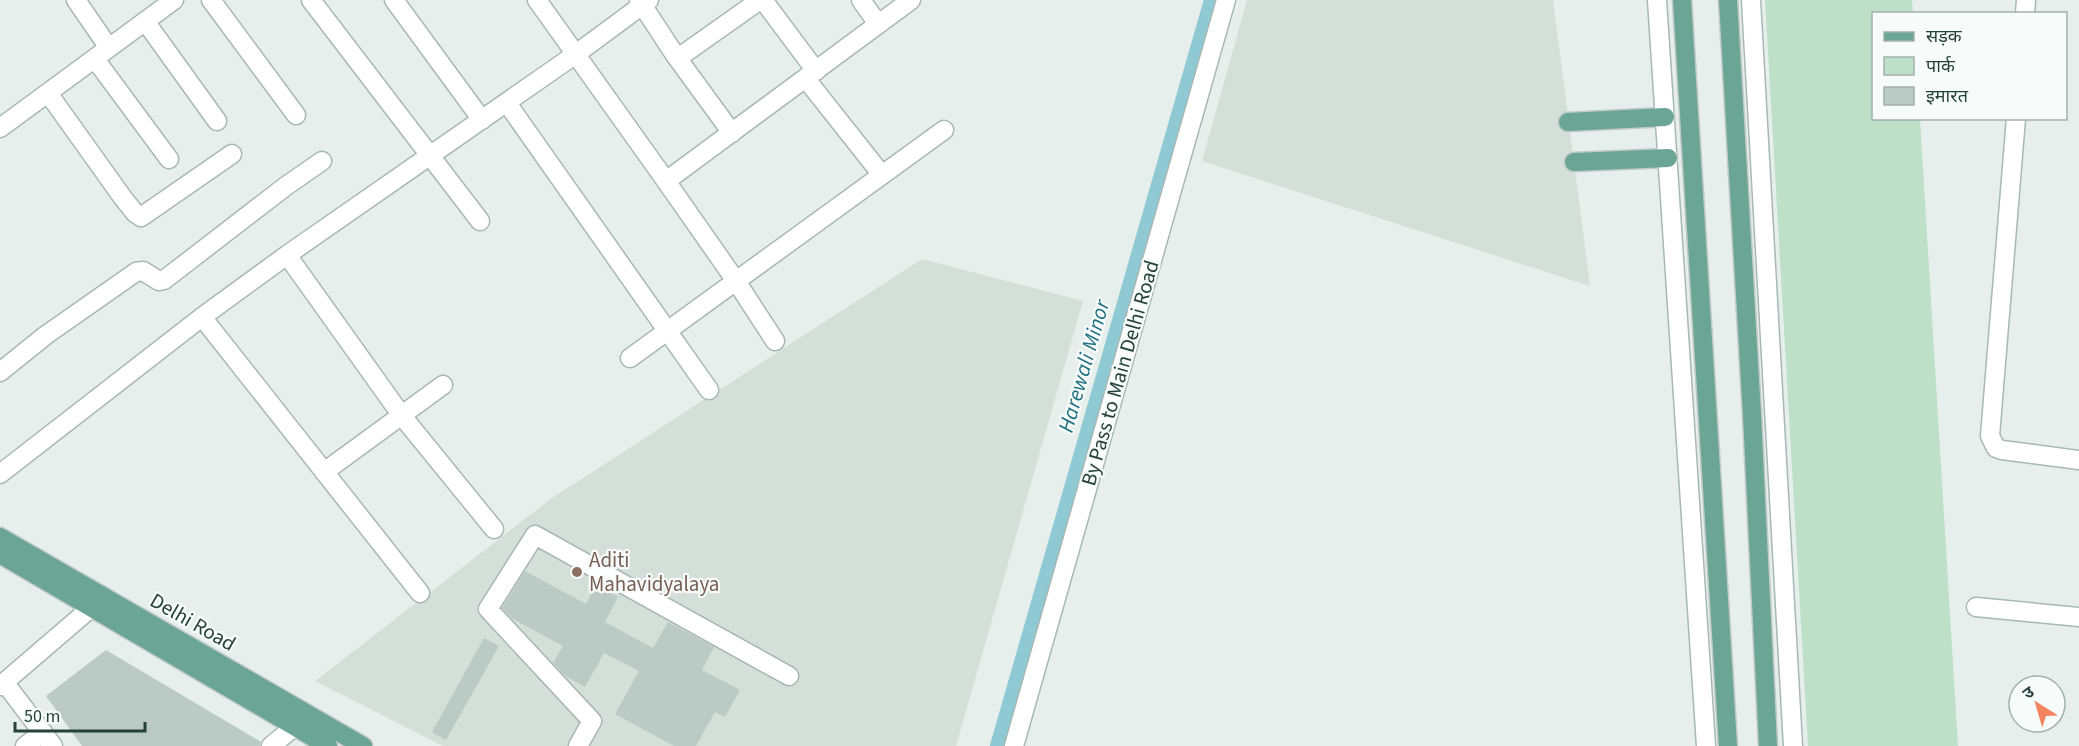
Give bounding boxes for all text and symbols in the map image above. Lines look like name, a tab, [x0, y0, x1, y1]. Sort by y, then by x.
legend	[1872, 12, 2067, 120]
text: सड़क	[1926, 24, 1963, 49]
text: पार्क	[1926, 54, 1956, 79]
text: इमारत	[1926, 84, 1969, 109]
street label: By Pass to Main Delhi Road	[1073, 257, 1167, 489]
water label: Harewali Minor	[1050, 295, 1119, 436]
place label: Aditi Mahavidyalaya	[589, 545, 719, 599]
marker: Aditi Mahavidyalaya	[570, 565, 584, 579]
street label: Delhi Road	[145, 585, 241, 659]
north arrow	[2007, 674, 2067, 734]
text: उ	[2018, 681, 2039, 704]
scale bar	[15, 695, 146, 733]
text: 50 m	[24, 704, 60, 729]

